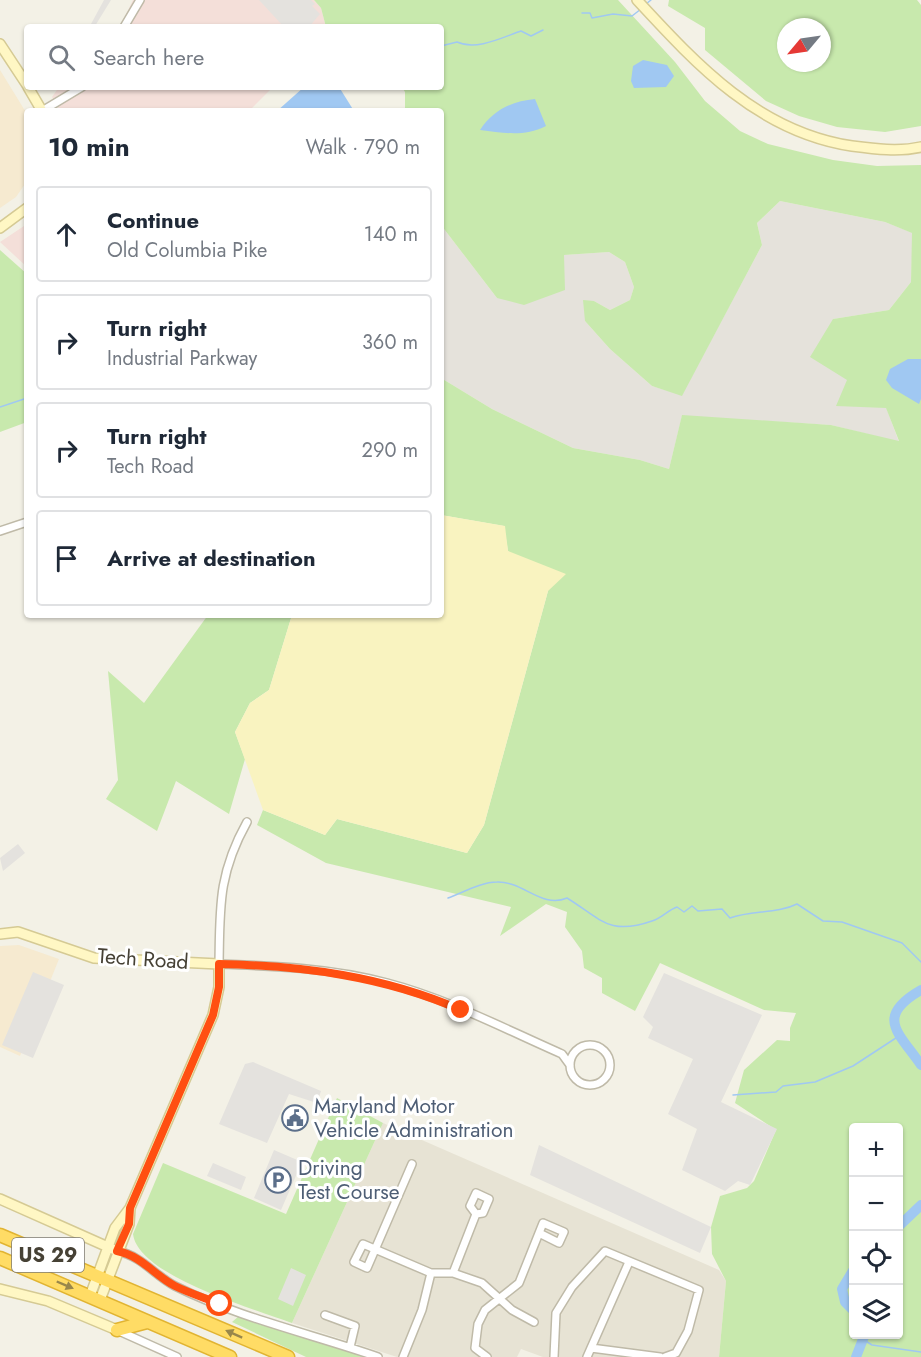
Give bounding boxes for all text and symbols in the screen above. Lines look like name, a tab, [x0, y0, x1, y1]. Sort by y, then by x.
north arrow	[777, 18, 831, 72]
search box	[24, 24, 444, 90]
icon: search	[45, 41, 78, 74]
text: Search here	[93, 41, 204, 73]
text: 10 min	[48, 128, 130, 166]
text: Walk · 790 m	[306, 133, 420, 162]
text: Continue	[107, 204, 199, 236]
icon: ahead	[50, 218, 83, 251]
text: 140 m	[364, 220, 418, 249]
text: Old Columbia Pike	[107, 236, 267, 265]
text: Turn right	[107, 312, 207, 344]
icon: right	[50, 326, 83, 359]
text: 360 m	[362, 328, 418, 357]
text: Industrial Parkway	[107, 344, 257, 373]
text: Turn right	[107, 420, 207, 452]
icon: right	[50, 434, 83, 467]
text: 290 m	[362, 436, 418, 465]
text: Tech Road	[107, 452, 194, 481]
icon: arrive	[50, 542, 83, 575]
text: Arrive at destination	[107, 542, 316, 574]
street label: Tech Road	[96, 941, 190, 977]
route end	[447, 996, 473, 1022]
place label: Maryland Motor Vehicle Administration	[314, 1091, 513, 1145]
public building icon: Maryland Motor Vehicle Administration	[280, 1103, 310, 1133]
map controls	[849, 1123, 903, 1339]
button: +	[849, 1123, 903, 1177]
place label: Driving Test Course	[298, 1153, 400, 1207]
parking icon: Driving Test Course	[263, 1165, 293, 1195]
button: −	[849, 1177, 903, 1231]
button: locate	[849, 1231, 903, 1285]
road number: US 29	[12, 1238, 84, 1272]
one-way arrow	[56, 1280, 74, 1290]
button: layers	[849, 1285, 903, 1339]
route start	[206, 1290, 232, 1316]
one-way arrow	[226, 1329, 243, 1338]

